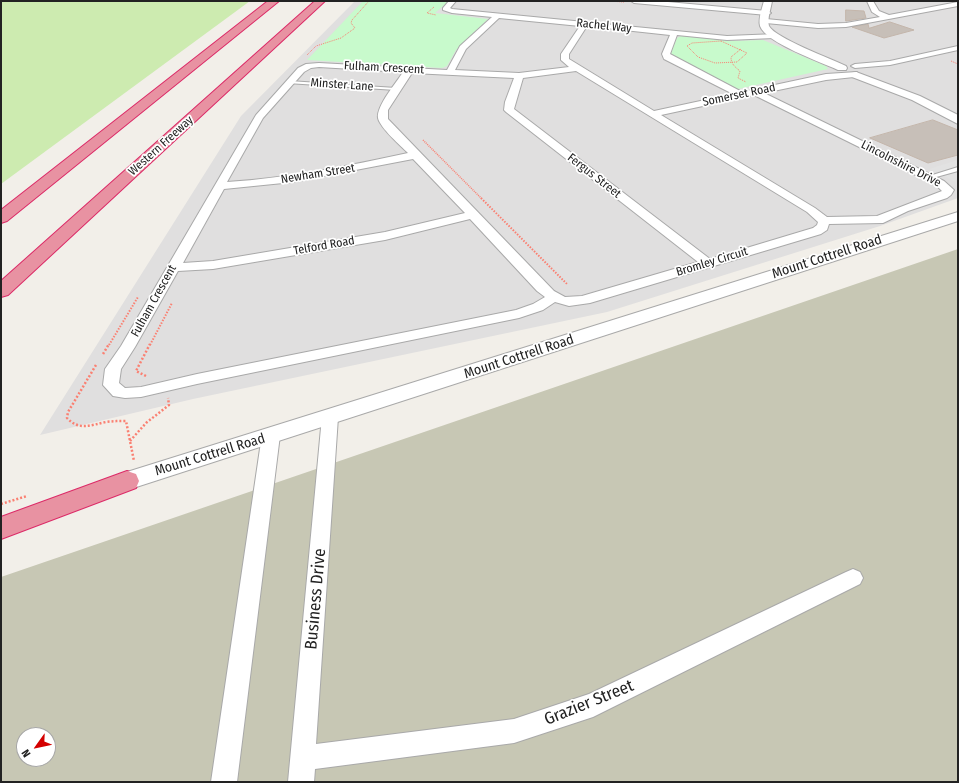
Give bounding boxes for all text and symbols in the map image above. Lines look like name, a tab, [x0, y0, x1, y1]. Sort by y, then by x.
street label: Rachel Way	[576, 16, 632, 36]
street label: Fulham Crescent	[343, 59, 425, 77]
street label: Minster Lane	[310, 76, 374, 94]
street label: Somerset Road	[701, 80, 777, 110]
street label: Western Freeway	[126, 113, 196, 179]
street label: Lincolnshire Drive	[859, 138, 943, 190]
street label: Fergus Street	[564, 151, 624, 201]
street label: Newham Street	[280, 161, 356, 187]
street label: Mount Cottrell Road	[770, 231, 884, 283]
street label: Telford Road	[292, 234, 356, 258]
street label: Bromley Circuit	[674, 244, 750, 280]
street label: Fulham Crescent	[128, 262, 180, 340]
street label: Mount Cottrell Road	[462, 331, 576, 383]
street label: Mount Cottrell Road	[153, 430, 267, 480]
street label: Business Drive	[301, 548, 331, 650]
street label: Grazier Street	[541, 676, 637, 730]
north arrow	[16, 727, 56, 767]
text: N	[19, 747, 34, 760]

